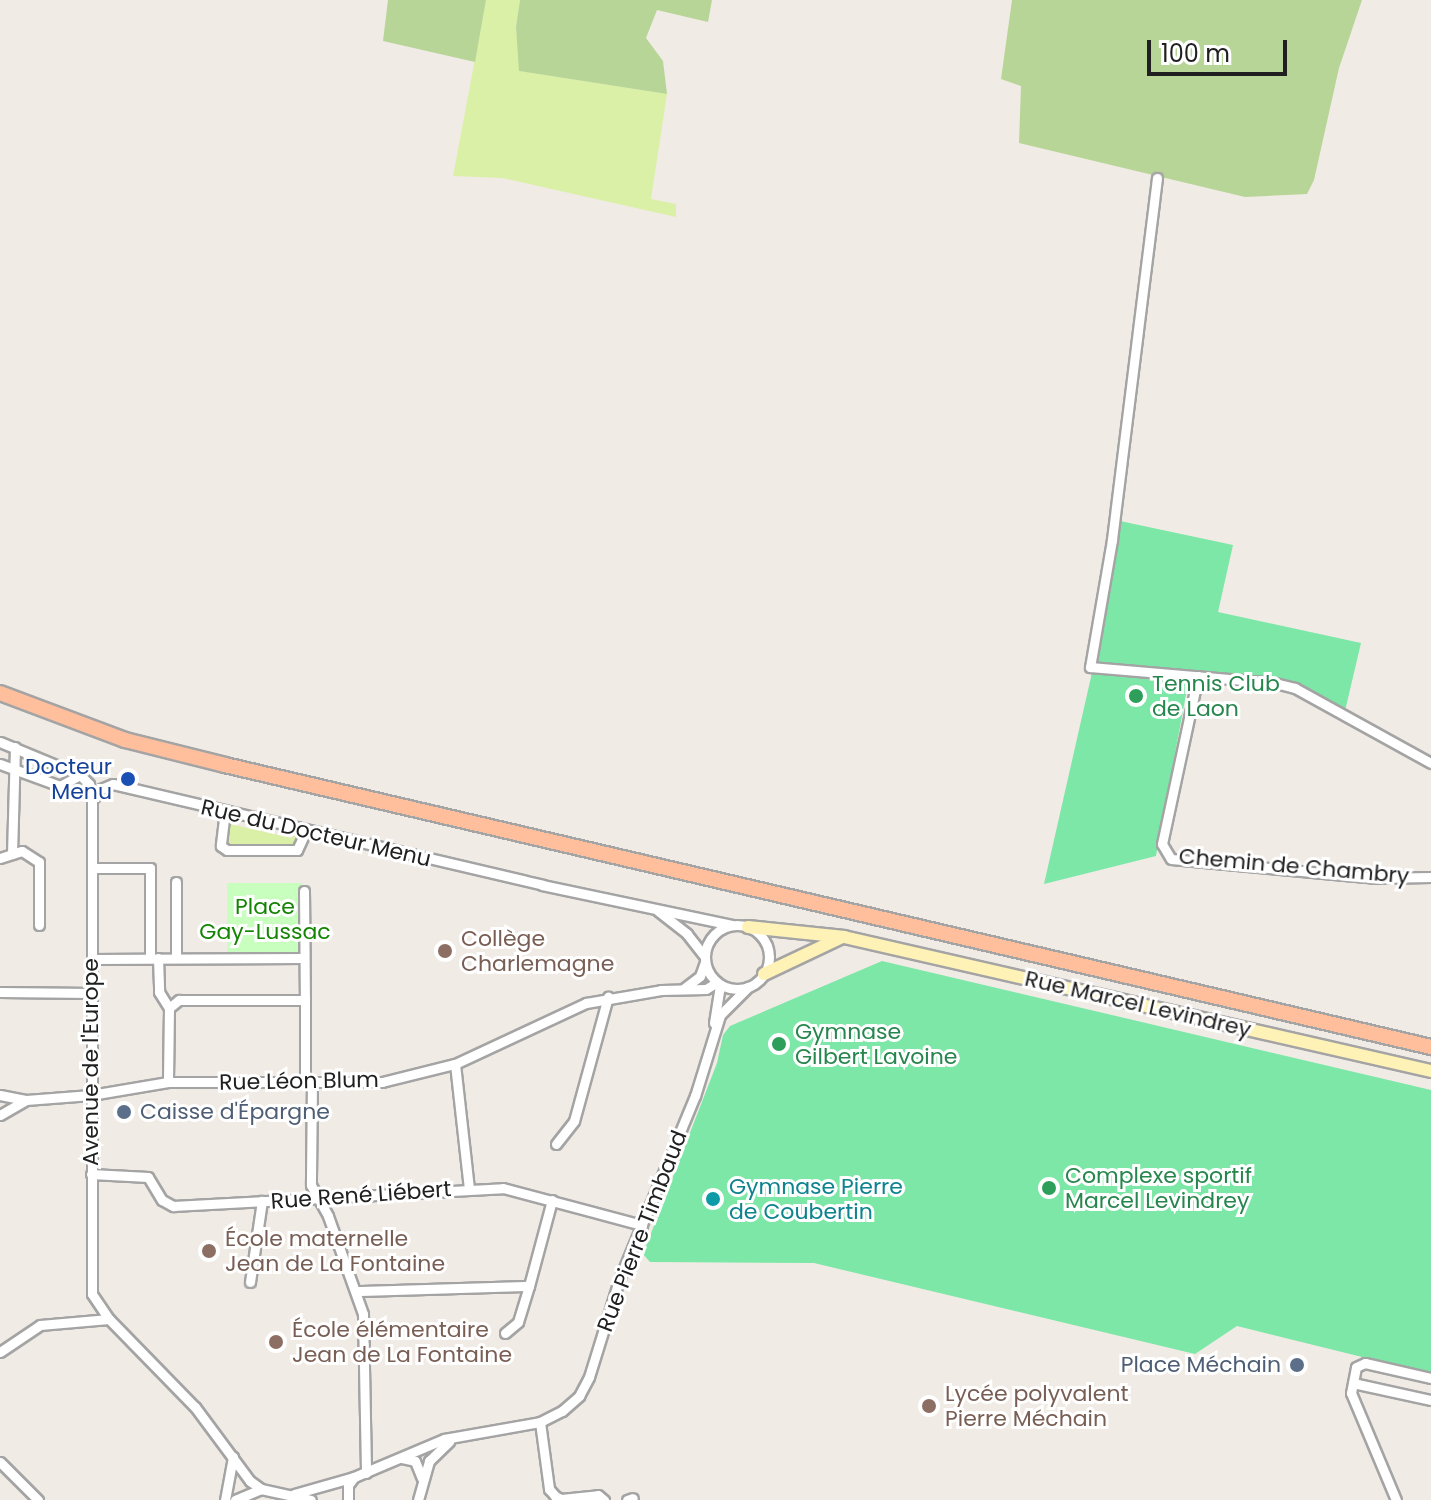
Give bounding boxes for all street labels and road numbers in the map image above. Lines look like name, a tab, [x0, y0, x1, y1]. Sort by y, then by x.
street label: Rue du Docteur Menu	[198, 794, 434, 872]
street label: Chemin de Chambry	[1178, 843, 1410, 889]
street label: Avenue de l'Europe	[78, 958, 104, 1166]
street label: Rue Marcel Levindrey	[1022, 965, 1254, 1043]
street label: Rue Léon Blum	[219, 1066, 379, 1096]
street label: Rue Pierre Timbaud	[591, 1127, 693, 1335]
street label: Rue René Liébert	[270, 1176, 452, 1214]

